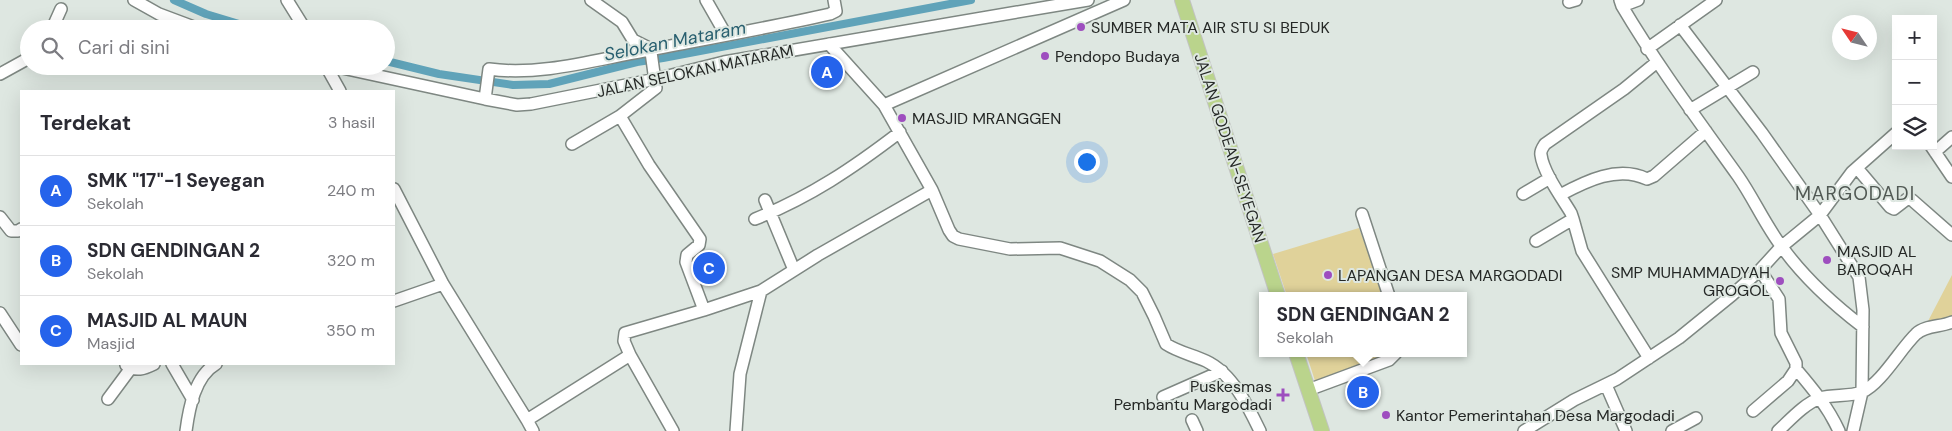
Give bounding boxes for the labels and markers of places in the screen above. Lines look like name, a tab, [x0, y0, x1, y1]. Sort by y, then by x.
place label: SUMBER MATA AIR STU SI BEDUK	[1091, 17, 1330, 38]
marker: SUMBER MATA AIR STU SI BEDUK	[1075, 21, 1087, 33]
place label: Pendopo Budaya	[1055, 46, 1180, 67]
marker: Pendopo Budaya	[1039, 50, 1051, 62]
pin: A	[811, 53, 843, 91]
place label: MASJID MRANGGEN	[912, 108, 1061, 129]
marker: MASJID MRANGGEN	[896, 112, 908, 124]
place label: MASJID AL BAROQAH	[1837, 241, 1916, 280]
pin: C	[693, 249, 725, 287]
marker: MASJID AL BAROQAH	[1821, 254, 1833, 266]
place label: SMP MUHAMMADYAH GROGOL	[1611, 262, 1770, 301]
place label: LAPANGAN DESA MARGODADI	[1338, 265, 1563, 286]
marker: LAPANGAN DESA MARGODADI	[1322, 269, 1334, 281]
marker: SMP MUHAMMADYAH GROGOL	[1774, 275, 1786, 287]
pin: B	[1347, 373, 1379, 411]
place label: Puskesmas Pembantu Margodadi	[1114, 376, 1272, 415]
marker: Puskesmas Pembantu Margodadi	[1276, 388, 1290, 402]
place label: Kantor Pemerintahan Desa Margodadi	[1396, 405, 1675, 426]
marker: Kantor Pemerintahan Desa Margodadi	[1380, 409, 1392, 421]

